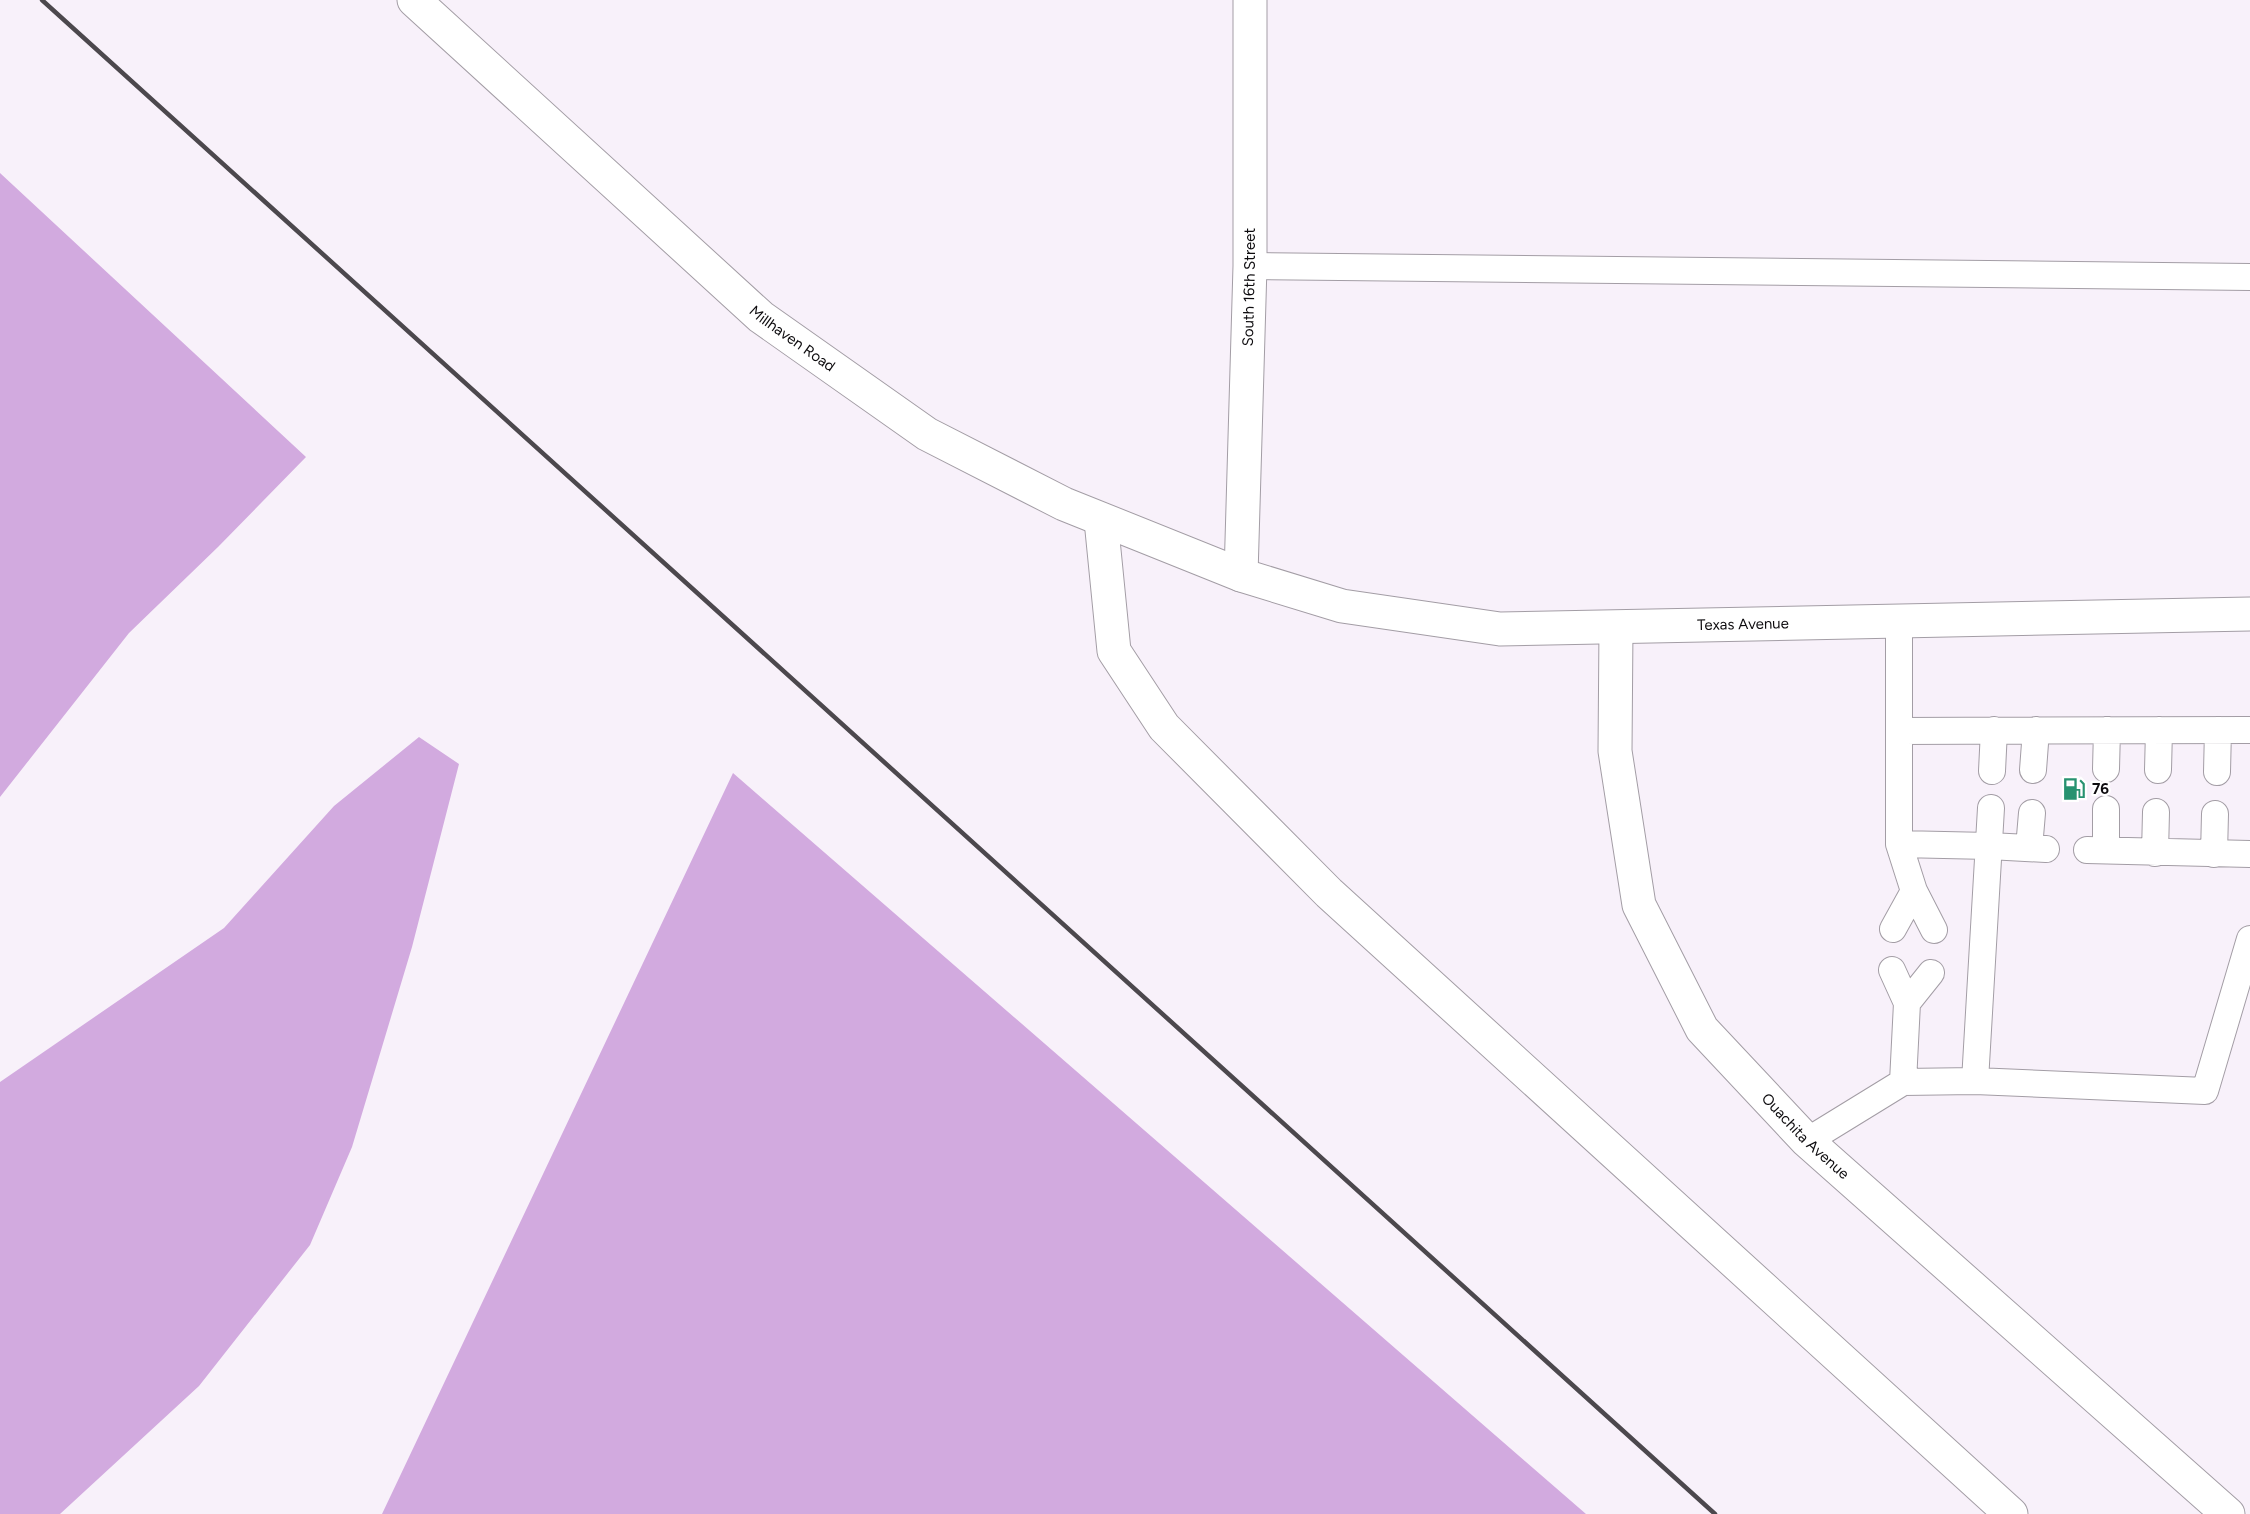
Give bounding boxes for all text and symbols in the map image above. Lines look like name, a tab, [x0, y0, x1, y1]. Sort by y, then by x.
street label: South 16th Street	[1239, 228, 1259, 347]
street label: Millhaven Road	[746, 302, 839, 375]
street label: Texas Avenue	[1697, 614, 1789, 634]
fuel station icon: 76	[2061, 776, 2087, 802]
place label: 76	[2092, 780, 2109, 798]
street label: Ouachita Avenue	[1758, 1089, 1853, 1183]

